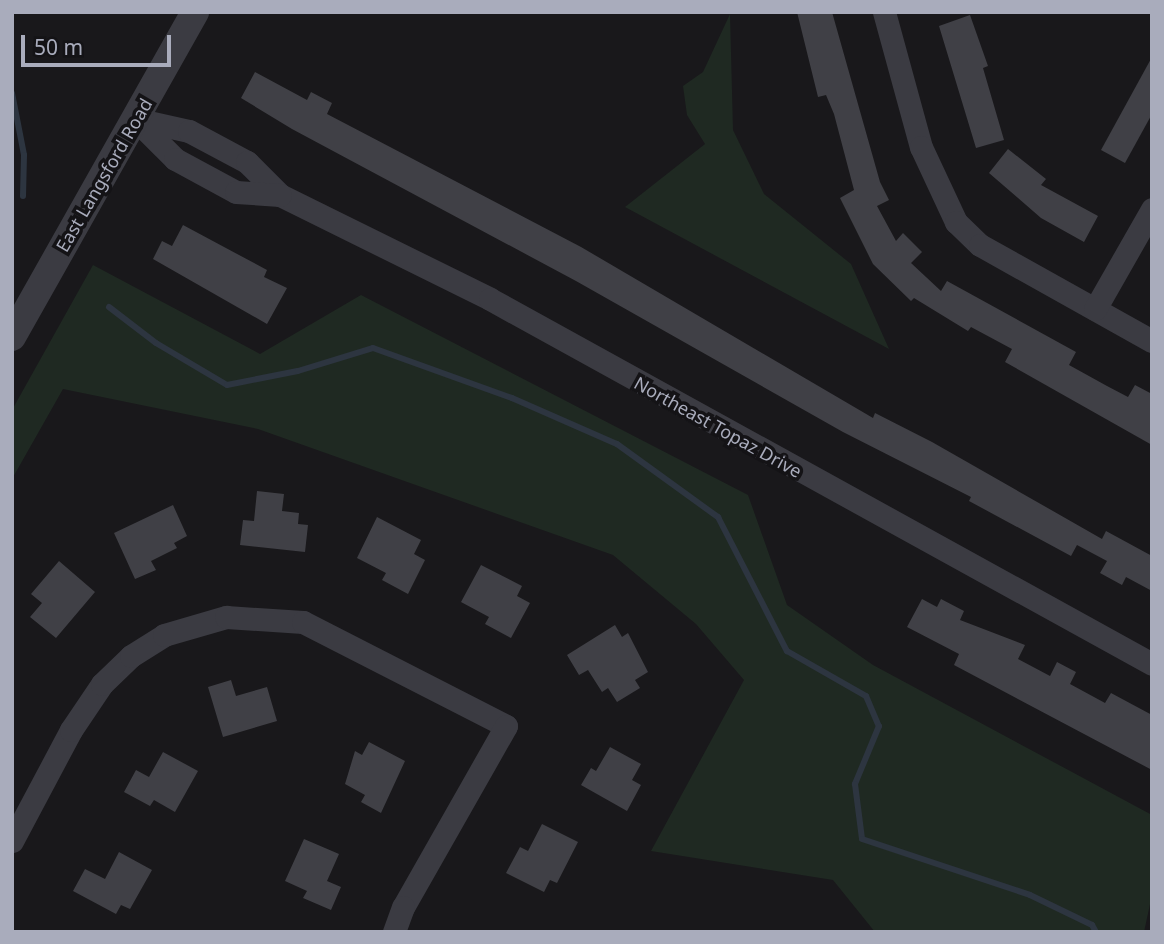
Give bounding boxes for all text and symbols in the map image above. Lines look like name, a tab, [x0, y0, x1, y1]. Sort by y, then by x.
scale bar	[24, 21, 175, 65]
text: 50 m	[34, 33, 83, 61]
street label: East Langsford Road	[51, 95, 157, 255]
street label: Northeast Topaz Drive	[630, 372, 806, 482]

